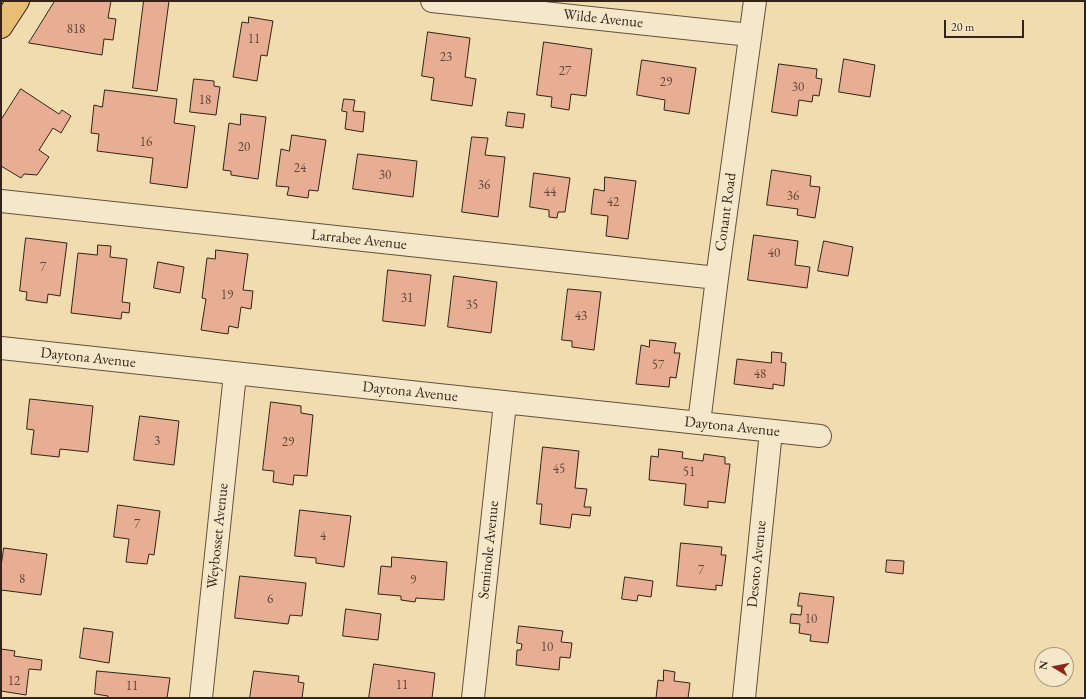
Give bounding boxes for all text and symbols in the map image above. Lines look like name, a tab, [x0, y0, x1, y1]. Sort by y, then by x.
street label: Wilde Avenue	[562, 6, 644, 32]
scale bar	[946, 12, 1026, 38]
text: 20 m	[951, 19, 974, 35]
house number: 818	[67, 21, 85, 37]
house number: 11	[248, 31, 260, 47]
house number: 23	[440, 49, 452, 65]
house number: 27	[559, 63, 571, 79]
house number: 29	[660, 74, 672, 90]
house number: 30	[792, 79, 804, 95]
house number: 18	[199, 92, 211, 108]
house number: 16	[140, 134, 152, 150]
house number: 20	[238, 139, 250, 155]
house number: 24	[294, 160, 306, 176]
house number: 30	[379, 167, 391, 183]
street label: Conant Road	[712, 172, 740, 252]
house number: 36	[478, 177, 490, 193]
house number: 44	[544, 184, 556, 200]
house number: 36	[787, 188, 799, 204]
house number: 42	[607, 194, 619, 210]
street label: Larrabee Avenue	[310, 226, 408, 254]
house number: 40	[768, 245, 780, 261]
house number: 7	[40, 259, 46, 275]
house number: 19	[221, 287, 233, 303]
house number: 31	[401, 290, 413, 306]
house number: 35	[466, 297, 478, 313]
house number: 43	[575, 308, 587, 324]
street label: Daytona Avenue	[39, 344, 137, 372]
house number: 57	[652, 357, 664, 373]
house number: 48	[754, 366, 766, 382]
street label: Daytona Avenue	[361, 378, 459, 406]
street label: Daytona Avenue	[683, 413, 781, 441]
house number: 3	[154, 433, 160, 449]
house number: 29	[282, 434, 294, 450]
house number: 45	[553, 461, 565, 477]
house number: 51	[683, 464, 695, 480]
street label: Weybosset Avenue	[204, 482, 232, 590]
street label: Seminole Avenue	[475, 500, 503, 600]
house number: 7	[134, 516, 140, 532]
street label: Desoto Avenue	[743, 519, 771, 609]
house number: 4	[320, 528, 326, 544]
house number: 7	[698, 562, 704, 578]
house number: 8	[19, 571, 25, 587]
house number: 9	[410, 572, 416, 588]
house number: 6	[267, 591, 273, 607]
house number: 10	[805, 611, 817, 627]
house number: 10	[541, 639, 553, 655]
north arrow	[1034, 647, 1074, 687]
text: N	[1036, 659, 1051, 671]
house number: 12	[8, 673, 20, 689]
house number: 11	[396, 677, 408, 693]
house number: 11	[126, 678, 138, 694]

